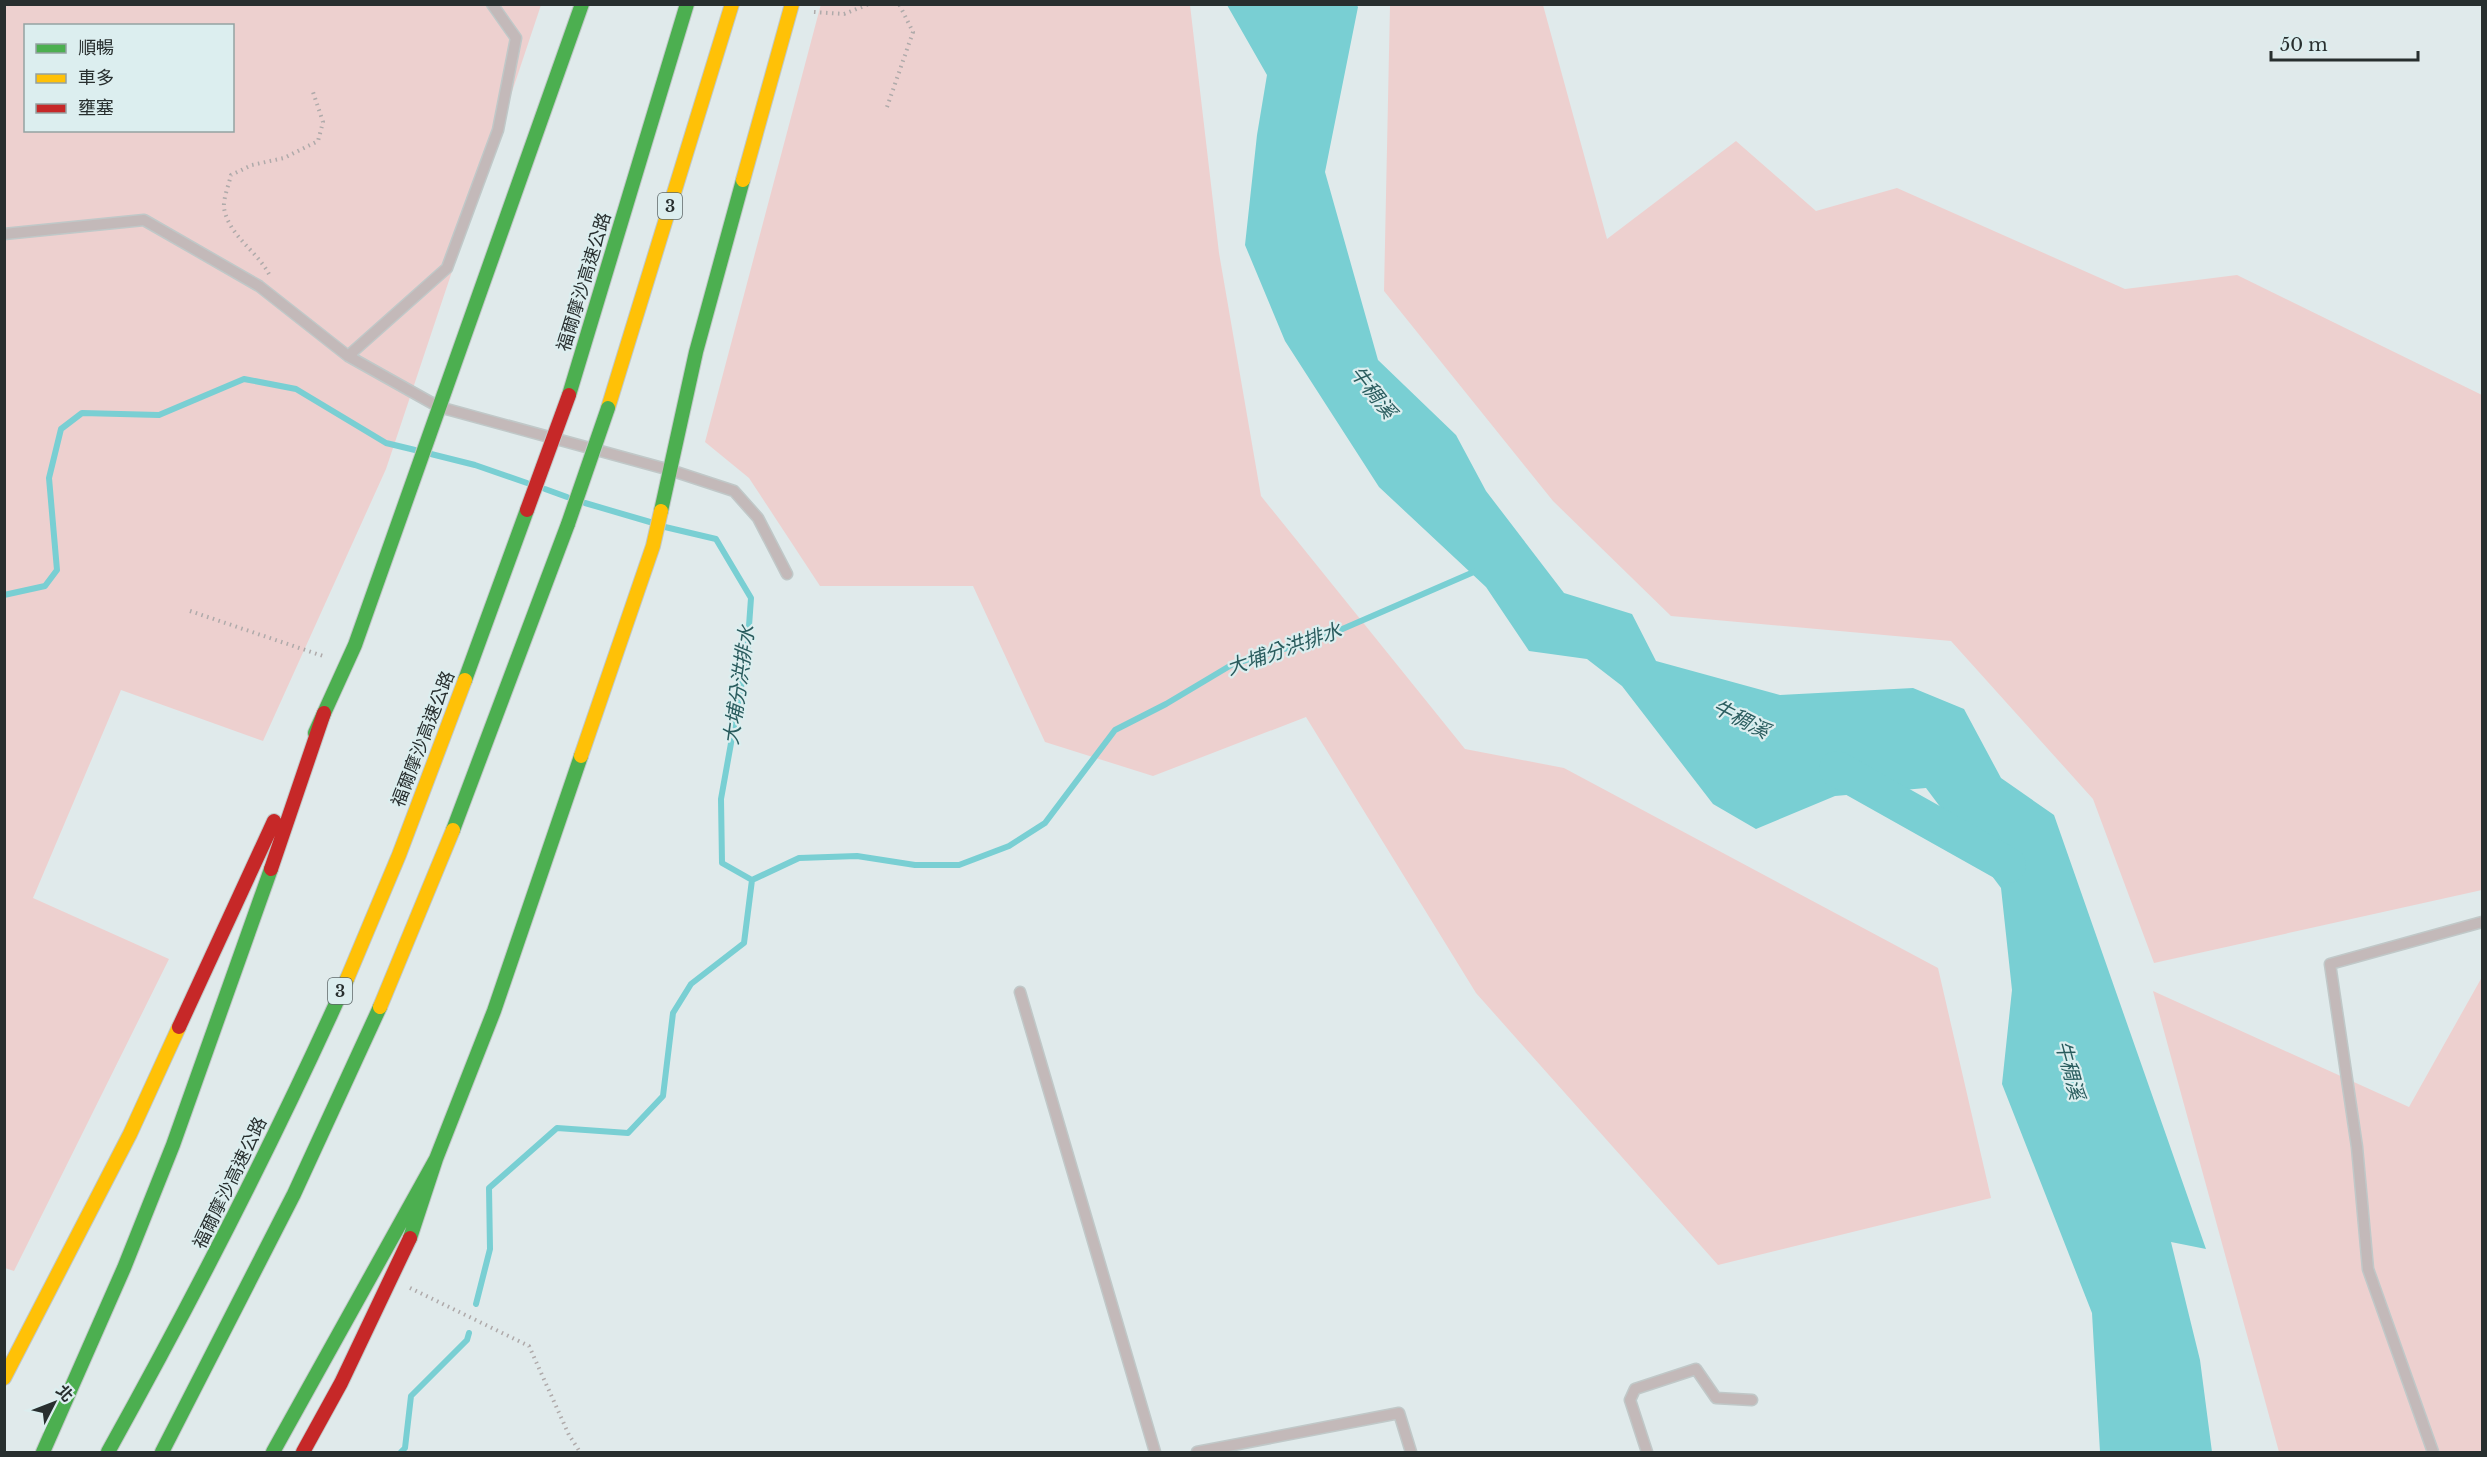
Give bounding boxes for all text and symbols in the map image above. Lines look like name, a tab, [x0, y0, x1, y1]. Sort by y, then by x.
legend	[24, 24, 234, 132]
scale bar	[2271, 24, 2418, 62]
text: 50 m	[2280, 34, 2328, 56]
text: 順暢	[78, 37, 114, 59]
text: 車多	[78, 67, 114, 89]
text: 壅塞	[78, 97, 114, 119]
road number: 3	[658, 193, 682, 219]
street label: 福爾摩沙高速公路	[552, 210, 616, 354]
water label: 牛稠溪	[1345, 361, 1403, 425]
water label: 大埔分洪排水	[1223, 618, 1346, 680]
water label: 大埔分洪排水	[719, 623, 759, 746]
street label: 福爾摩沙高速公路	[387, 668, 459, 810]
water label: 牛稠溪	[1709, 695, 1776, 745]
road number: 3	[328, 978, 352, 1004]
water label: 牛稠溪	[2051, 1038, 2090, 1105]
street label: 福爾摩沙高速公路	[189, 1113, 271, 1253]
north arrow	[24, 1373, 84, 1433]
text: 北	[52, 1380, 78, 1406]

